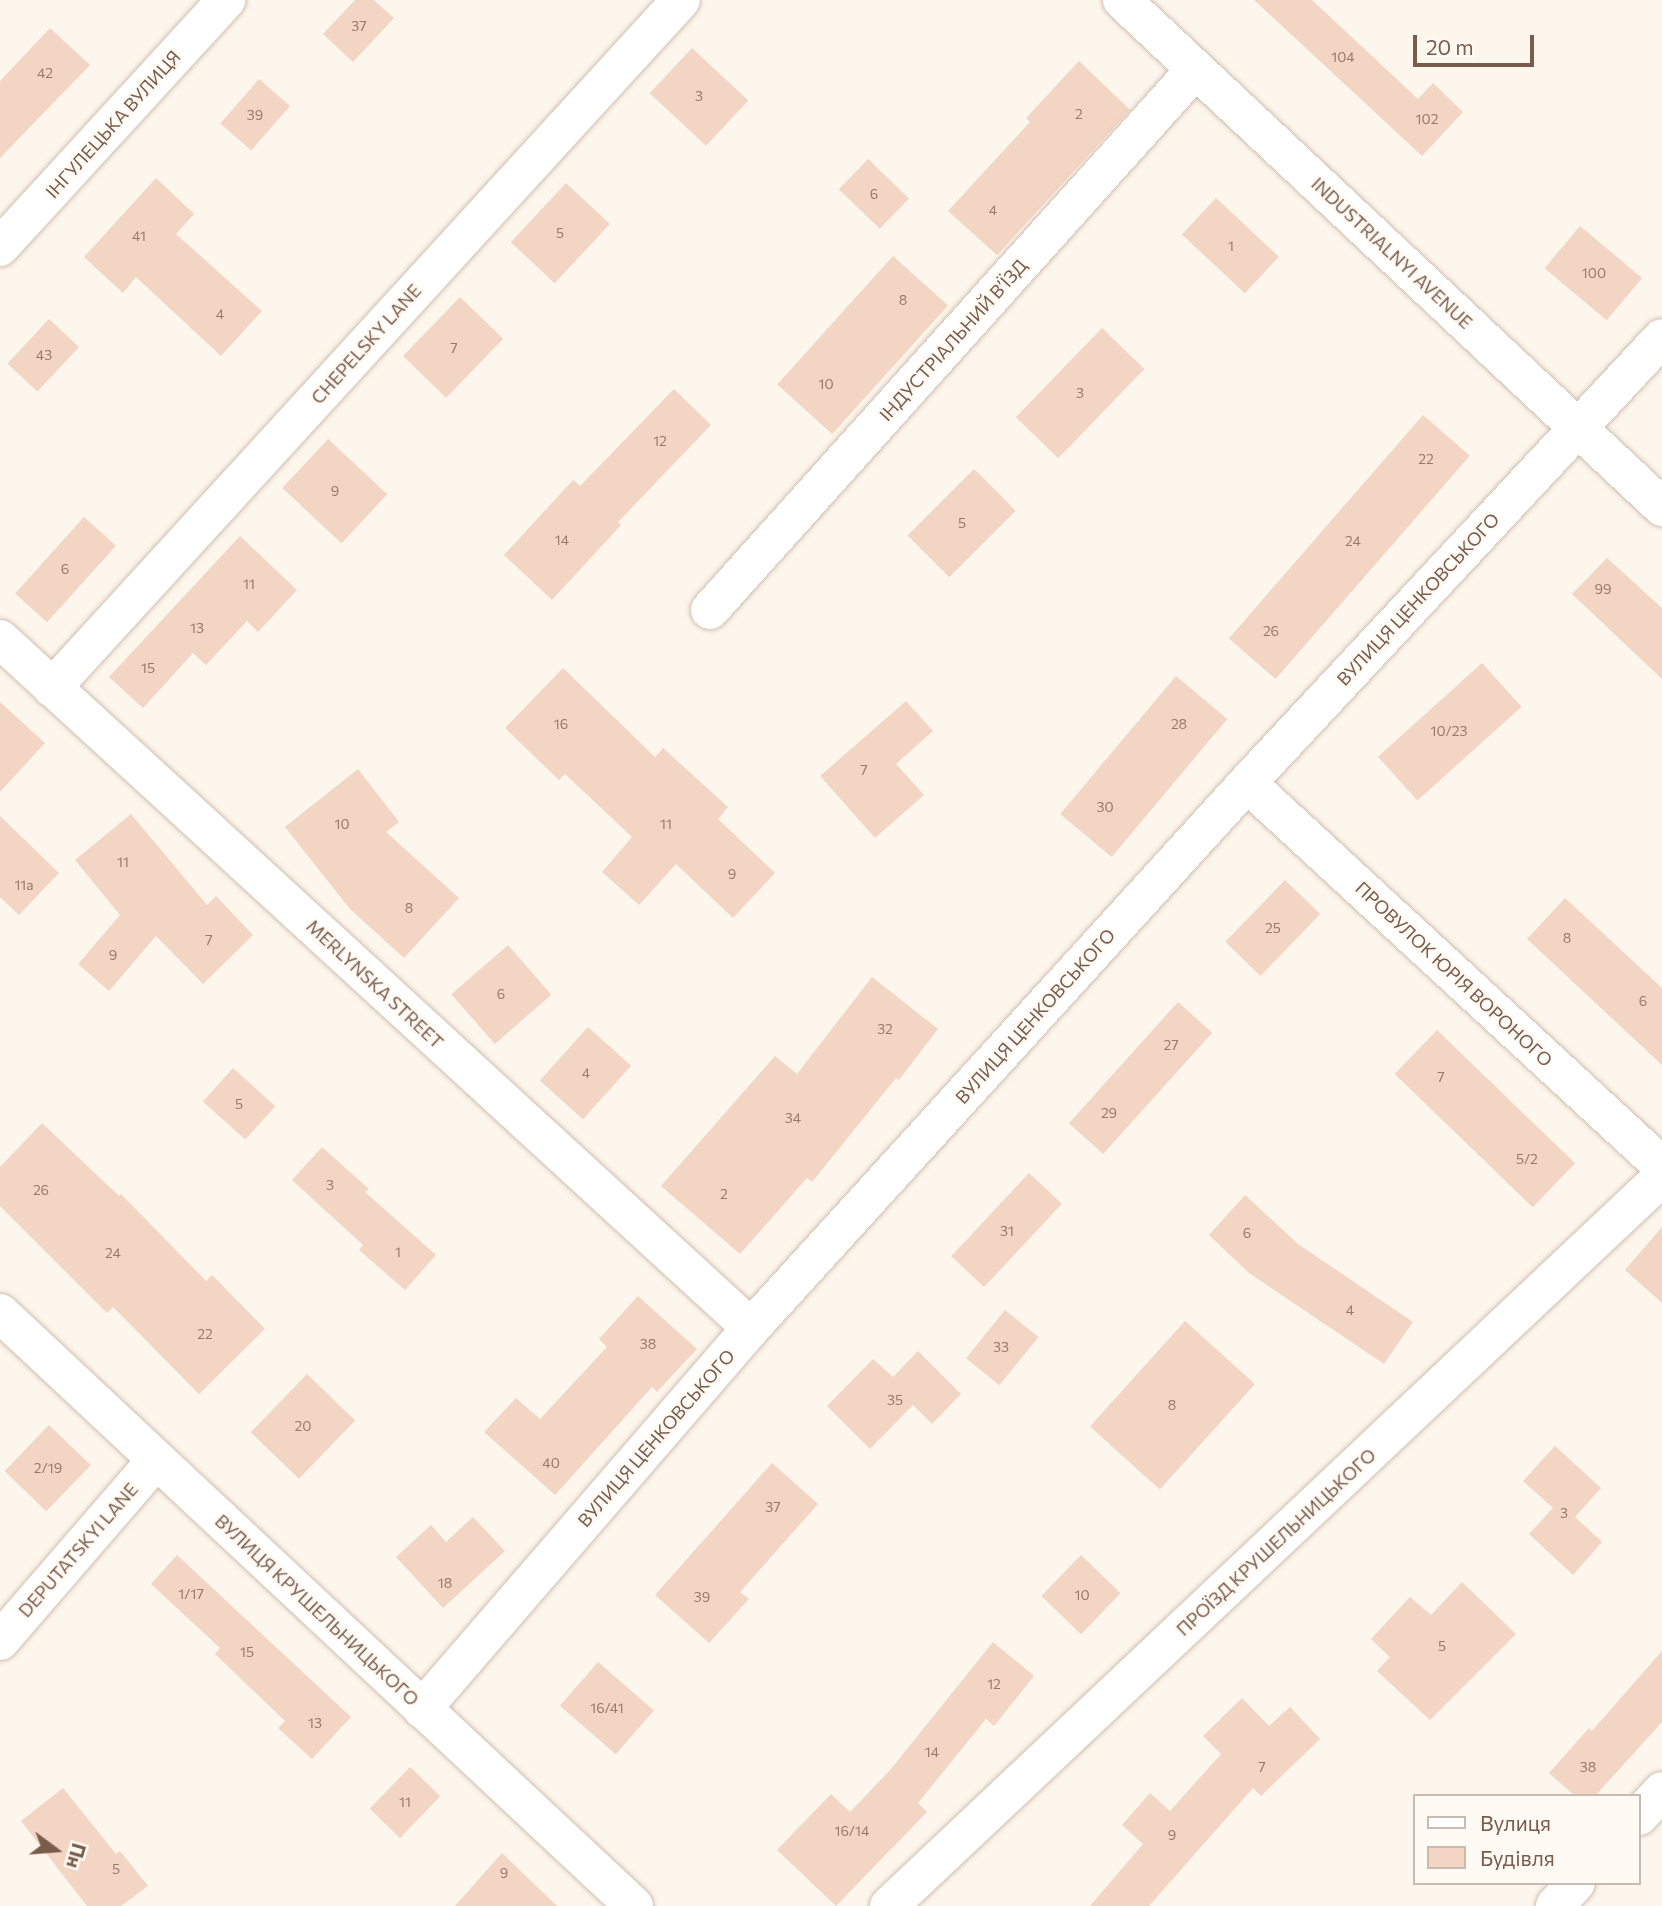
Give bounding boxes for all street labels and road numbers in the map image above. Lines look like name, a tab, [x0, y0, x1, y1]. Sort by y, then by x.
street label: ІНГУЛЕЦЬКА ВУЛИЦЯ	[41, 46, 185, 202]
street label: INDUSTRIALNYI AVENUE	[1307, 173, 1477, 333]
street label: ІНДУСТРІАЛЬНИЙ В’ЇЗД	[875, 255, 1031, 425]
street label: CHEPELSKY LANE	[307, 280, 425, 408]
street label: ВУЛИЦЯ ЦЕНКОВСЬКОГО	[1332, 508, 1504, 690]
street label: ПРОВУЛОК ЮРІЯ ВОРОНОГО	[1351, 877, 1557, 1071]
street label: MERLYNSKA STREET	[302, 915, 448, 1053]
street label: ВУЛИЦЯ ЦЕНКОВСЬКОГО	[951, 924, 1119, 1108]
street label: ВУЛИЦЯ ЦЕНКОВСЬКОГО	[573, 1345, 739, 1531]
street label: ПРОЇЗД КРУШЕЛЬНИЦЬКОГО	[1172, 1444, 1380, 1640]
street label: DEPUTATSKYI LANE	[14, 1479, 142, 1621]
street label: ВУЛИЦЯ КРУШЕЛЬНИЦЬКОГО	[211, 1510, 423, 1710]

